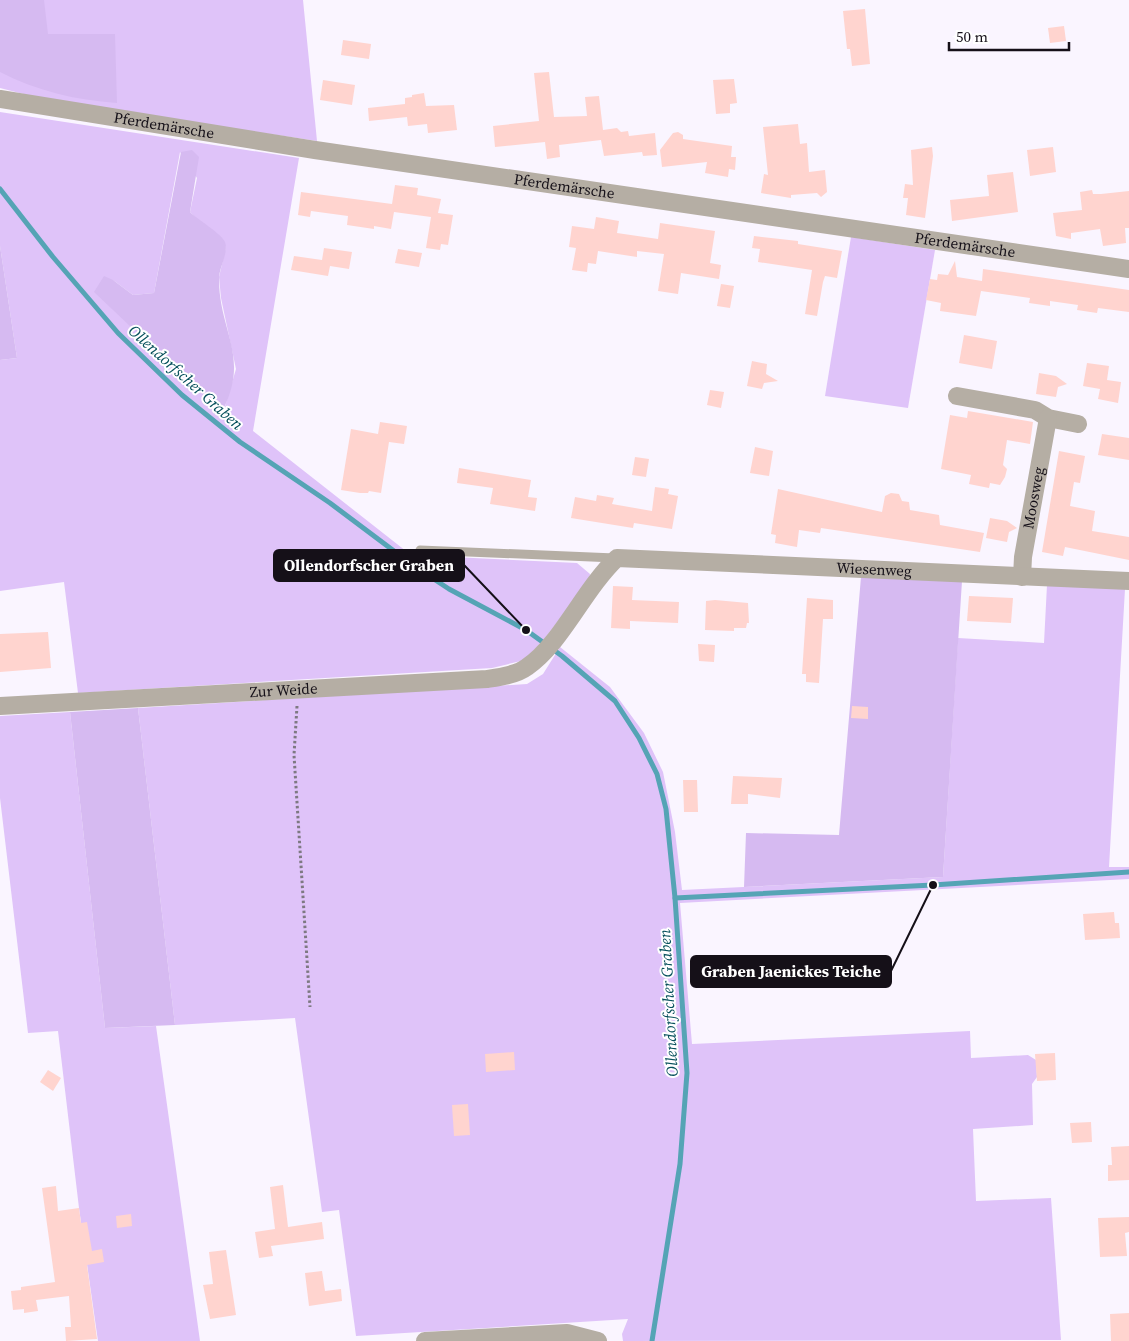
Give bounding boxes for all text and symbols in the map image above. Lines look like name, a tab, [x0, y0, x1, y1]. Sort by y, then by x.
scale bar	[949, 20, 1069, 52]
text: 50 m	[956, 26, 988, 47]
street label: Pferdemärsche	[112, 107, 216, 144]
street label: Pferdemärsche	[513, 168, 616, 204]
street label: Pferdemärsche	[913, 227, 1017, 262]
water label: Ollendorfscher Graben	[124, 319, 248, 435]
street label: Moosweg	[1017, 465, 1049, 531]
callout: Ollendorfscher Graben	[274, 550, 464, 581]
text: Ollendorfscher Graben	[284, 554, 454, 576]
street label: Wiesenweg	[836, 557, 912, 581]
street label: Zur Weide	[249, 677, 318, 702]
water label: Ollendorfscher Graben	[653, 929, 683, 1077]
callout: Graben Jaenickes Teiche	[691, 956, 891, 987]
text: Graben Jaenickes Teiche	[701, 960, 881, 982]

